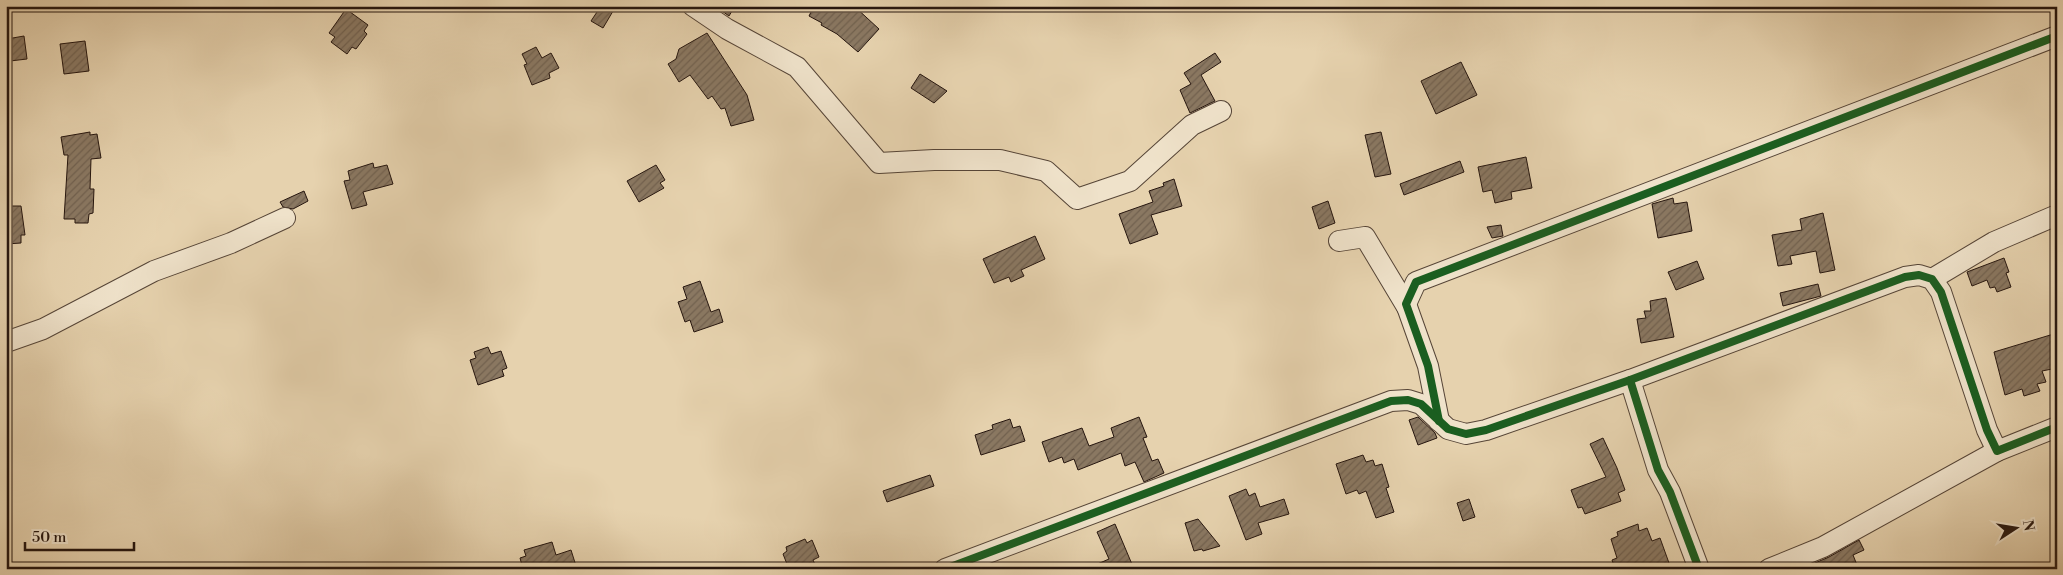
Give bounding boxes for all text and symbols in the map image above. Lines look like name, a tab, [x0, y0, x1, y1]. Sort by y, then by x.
north arrow	[1990, 502, 2040, 552]
text: N	[2018, 518, 2038, 533]
scale bar	[25, 520, 134, 552]
text: 50 m	[32, 528, 66, 547]

